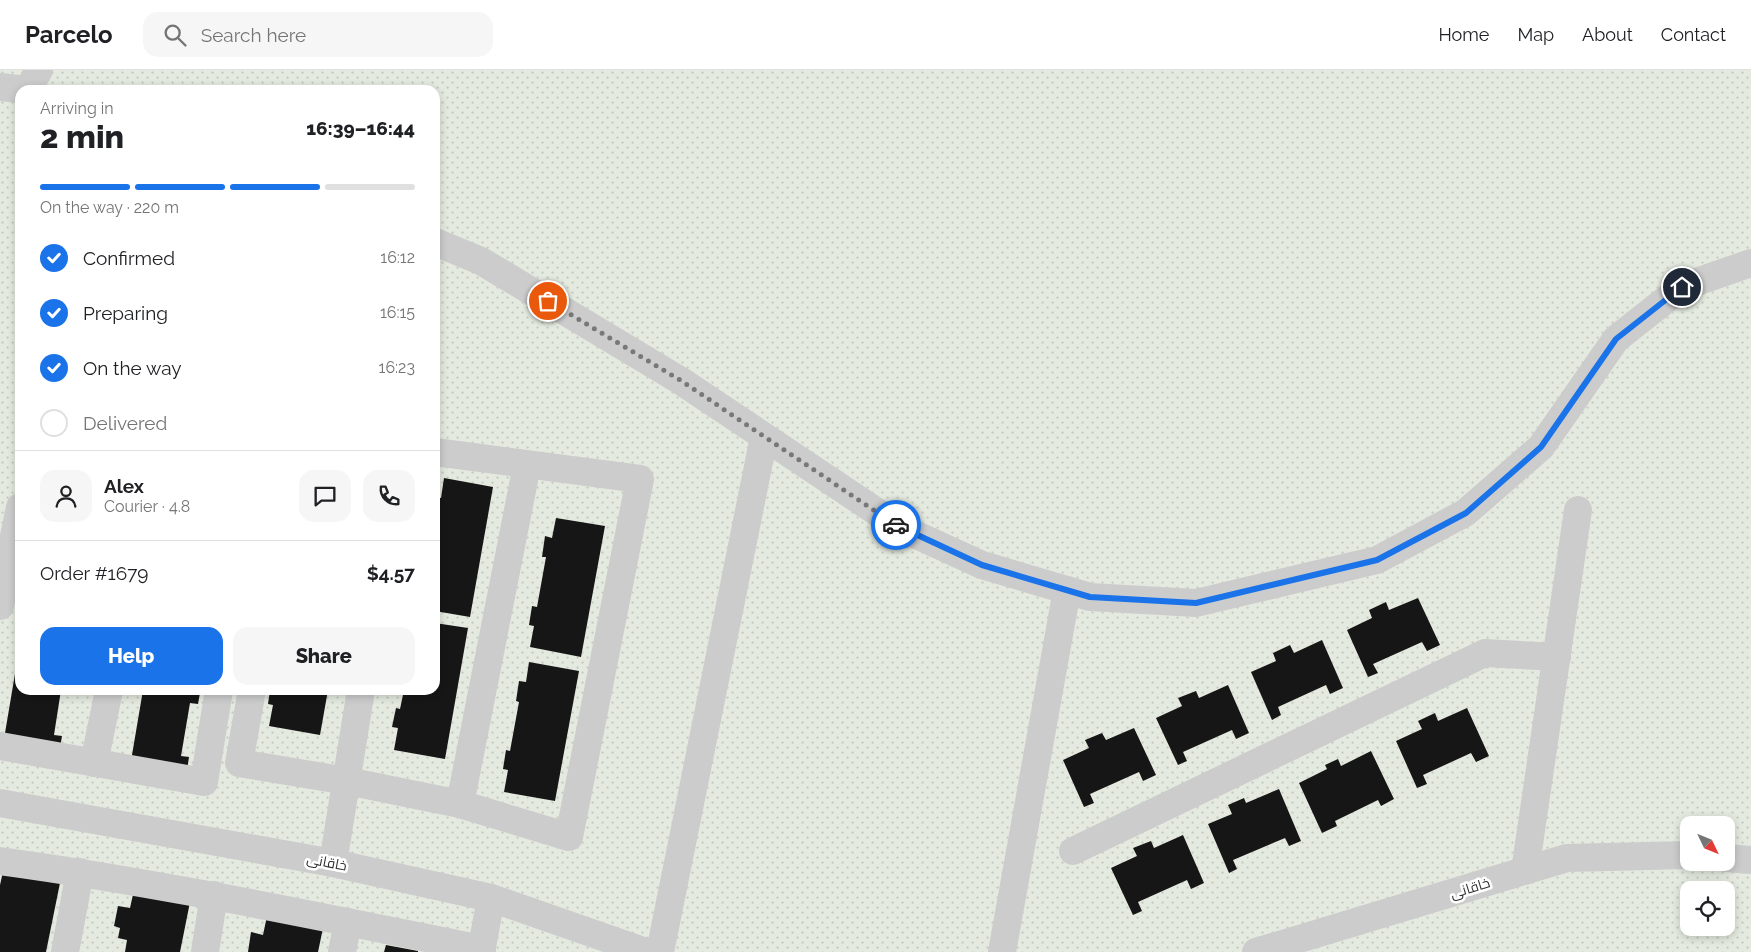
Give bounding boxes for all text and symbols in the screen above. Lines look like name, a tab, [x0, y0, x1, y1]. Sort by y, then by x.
search box	[143, 12, 493, 57]
text: Parcelo	[25, 20, 113, 49]
icon: search	[161, 21, 189, 49]
text: Search here	[201, 24, 306, 46]
text: Home	[1438, 24, 1489, 45]
text: Map	[1517, 24, 1554, 45]
text: About	[1582, 24, 1633, 45]
text: Contact	[1661, 24, 1726, 45]
text: Arriving in	[40, 99, 114, 118]
text: 16:39–16:44	[306, 117, 415, 139]
text: 2 min	[40, 118, 124, 155]
text: On the way · 220 m	[40, 198, 179, 217]
icon: check	[40, 244, 68, 272]
text: Confirmed	[83, 247, 175, 269]
text: 16:12	[380, 248, 415, 267]
pin	[1661, 266, 1703, 308]
icon: home	[1668, 273, 1696, 301]
pin	[527, 280, 569, 322]
icon: bag	[534, 287, 562, 315]
icon: check	[40, 299, 68, 327]
text: Preparing	[83, 302, 168, 324]
text: 16:15	[380, 303, 415, 322]
icon: check	[40, 354, 68, 382]
text: On the way	[83, 357, 182, 379]
text: 16:23	[379, 358, 415, 377]
text: Delivered	[83, 412, 167, 434]
button: person	[40, 470, 92, 522]
button: chat	[299, 470, 351, 522]
button: phone	[363, 470, 415, 522]
text: Alex	[104, 475, 144, 497]
text: Courier · 4.8	[104, 497, 190, 516]
courier	[871, 500, 921, 550]
icon: car	[882, 511, 910, 539]
text: Order #1679	[40, 562, 148, 584]
text: $4.57	[367, 562, 415, 584]
button: Help	[40, 627, 223, 685]
button: Share	[233, 627, 415, 685]
north arrow	[1680, 816, 1735, 871]
map controls	[1680, 816, 1735, 936]
street label: خاقانی	[306, 850, 348, 874]
street label: خاقانی	[1448, 874, 1492, 902]
button: locate	[1680, 881, 1735, 936]

